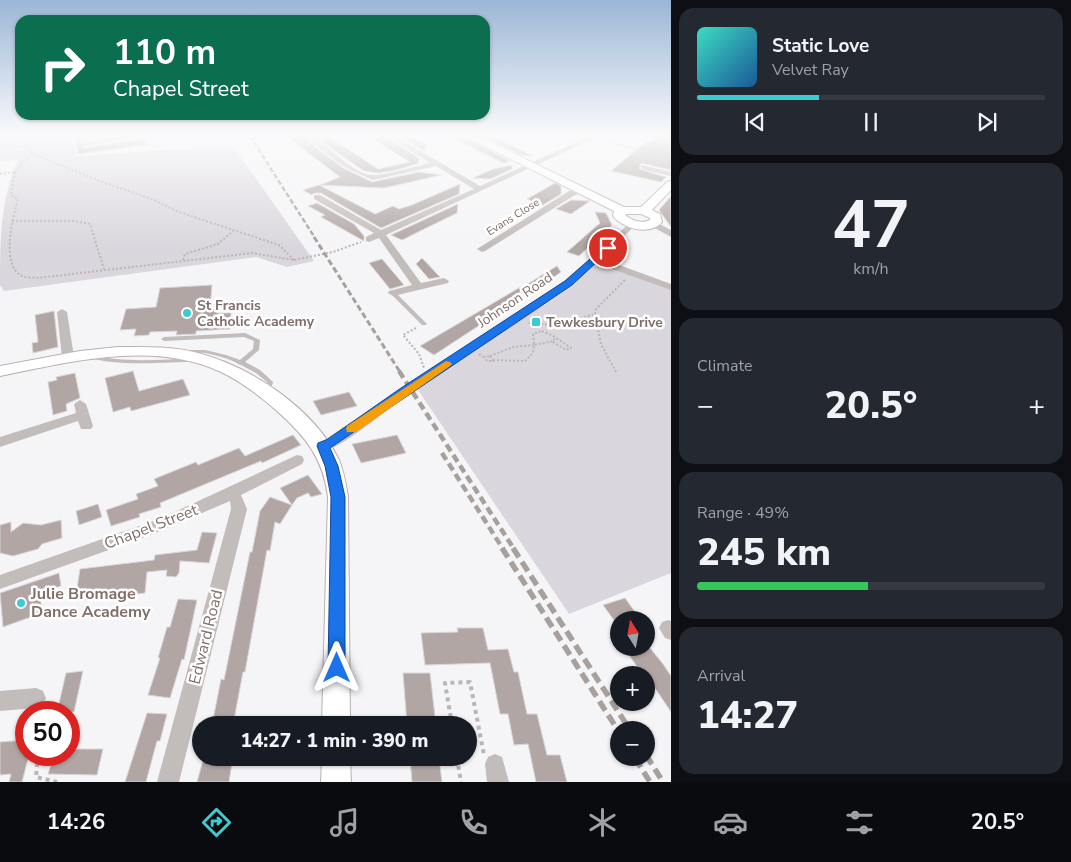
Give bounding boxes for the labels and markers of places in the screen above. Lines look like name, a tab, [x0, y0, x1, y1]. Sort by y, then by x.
pin	[587, 227, 629, 269]
place label: St Francis Catholic Academy	[197, 296, 315, 331]
marker: St Francis Catholic Academy	[181, 307, 193, 319]
place label: Tewkesbury Drive	[546, 313, 663, 332]
marker: Tewkesbury Drive	[530, 316, 542, 328]
place label: Julie Bromage Dance Academy	[30, 583, 151, 623]
marker: Julie Bromage Dance Academy	[15, 597, 27, 609]

